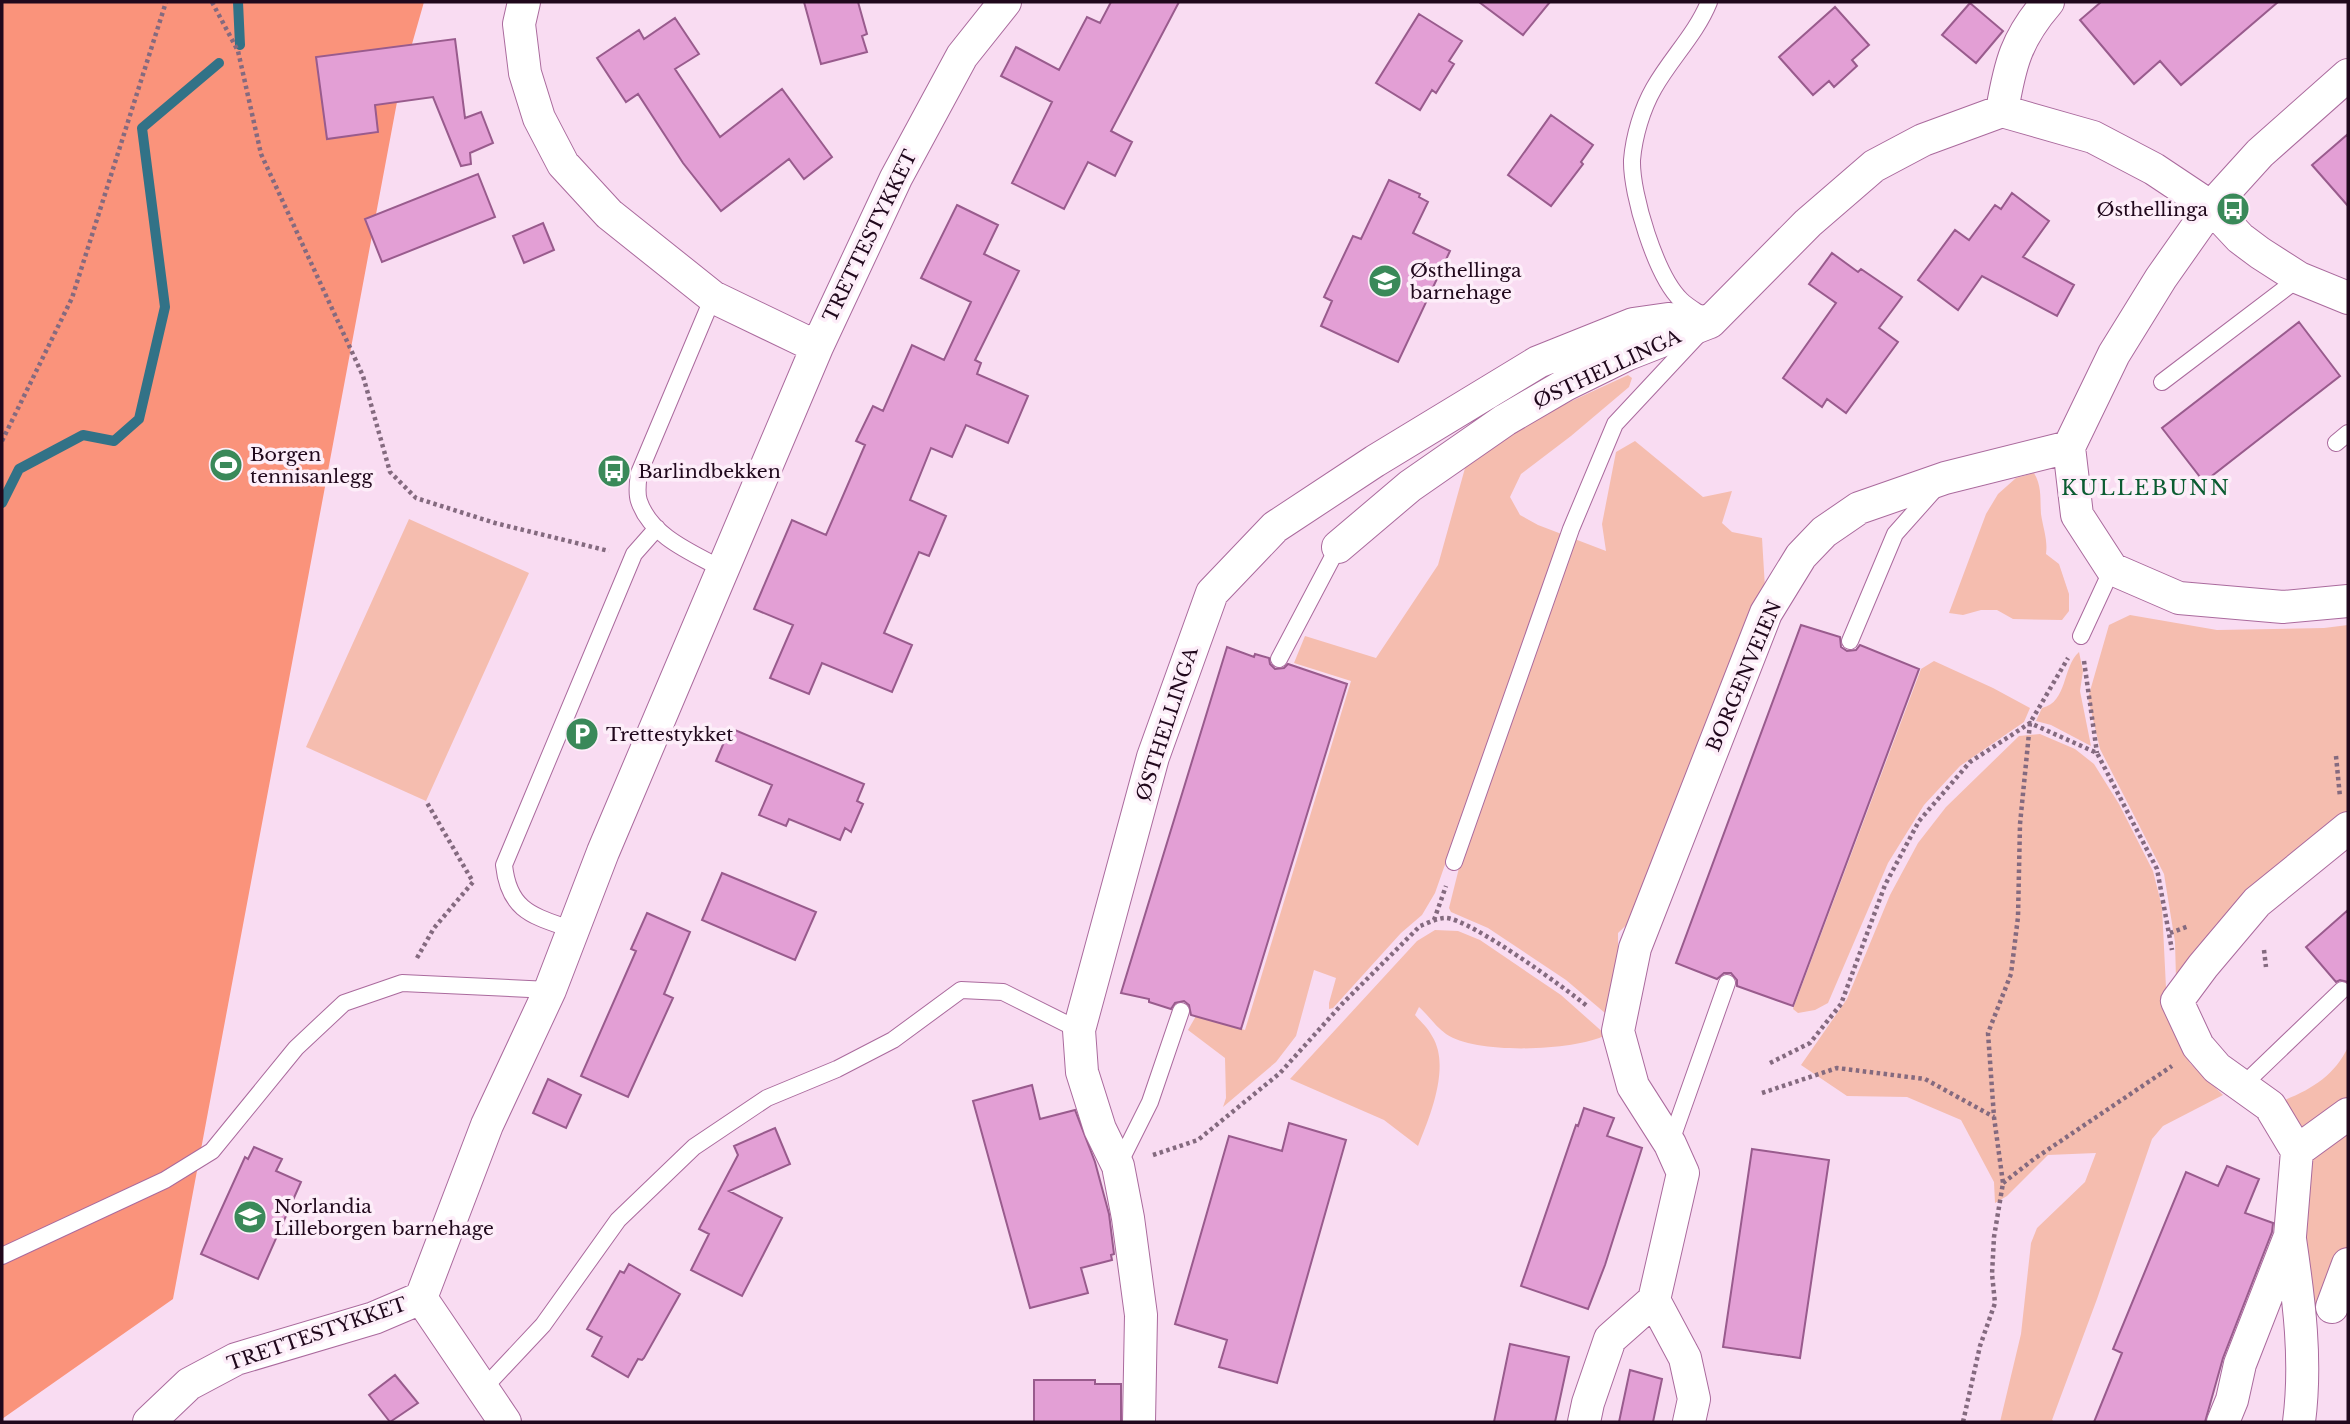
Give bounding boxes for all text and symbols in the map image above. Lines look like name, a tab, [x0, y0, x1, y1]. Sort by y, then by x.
street label: TRETTESTYKKET	[818, 146, 922, 326]
bus stop icon: Østhellinga	[2214, 190, 2252, 228]
place label: Østhellinga	[2097, 198, 2208, 221]
place label: Østhellinga barnehage	[1409, 259, 1522, 304]
school or university icon: Østhellinga barnehage	[1366, 262, 1404, 300]
street label: ØSTHELLINGA	[1530, 325, 1685, 413]
place label: Borgen tennisanlegg	[250, 443, 373, 488]
sports icon: Borgen tennisanlegg	[207, 446, 245, 484]
bus stop icon: Barlindbekken	[595, 452, 633, 490]
place label: Barlindbekken	[638, 460, 781, 483]
district label: KULLEBUNN	[2061, 475, 2231, 501]
street label: BORGENVEIEN	[1702, 597, 1786, 755]
street label: ØSTHELLINGA	[1131, 644, 1203, 804]
parking icon: Trettestykket	[563, 715, 601, 753]
place label: Trettestykket	[606, 723, 734, 746]
place label: Norlandia Lilleborgen barnehage	[274, 1195, 494, 1240]
school or university icon: Norlandia Lilleborgen barnehage	[231, 1198, 269, 1236]
street label: TRETTESTYKKET	[224, 1292, 410, 1376]

